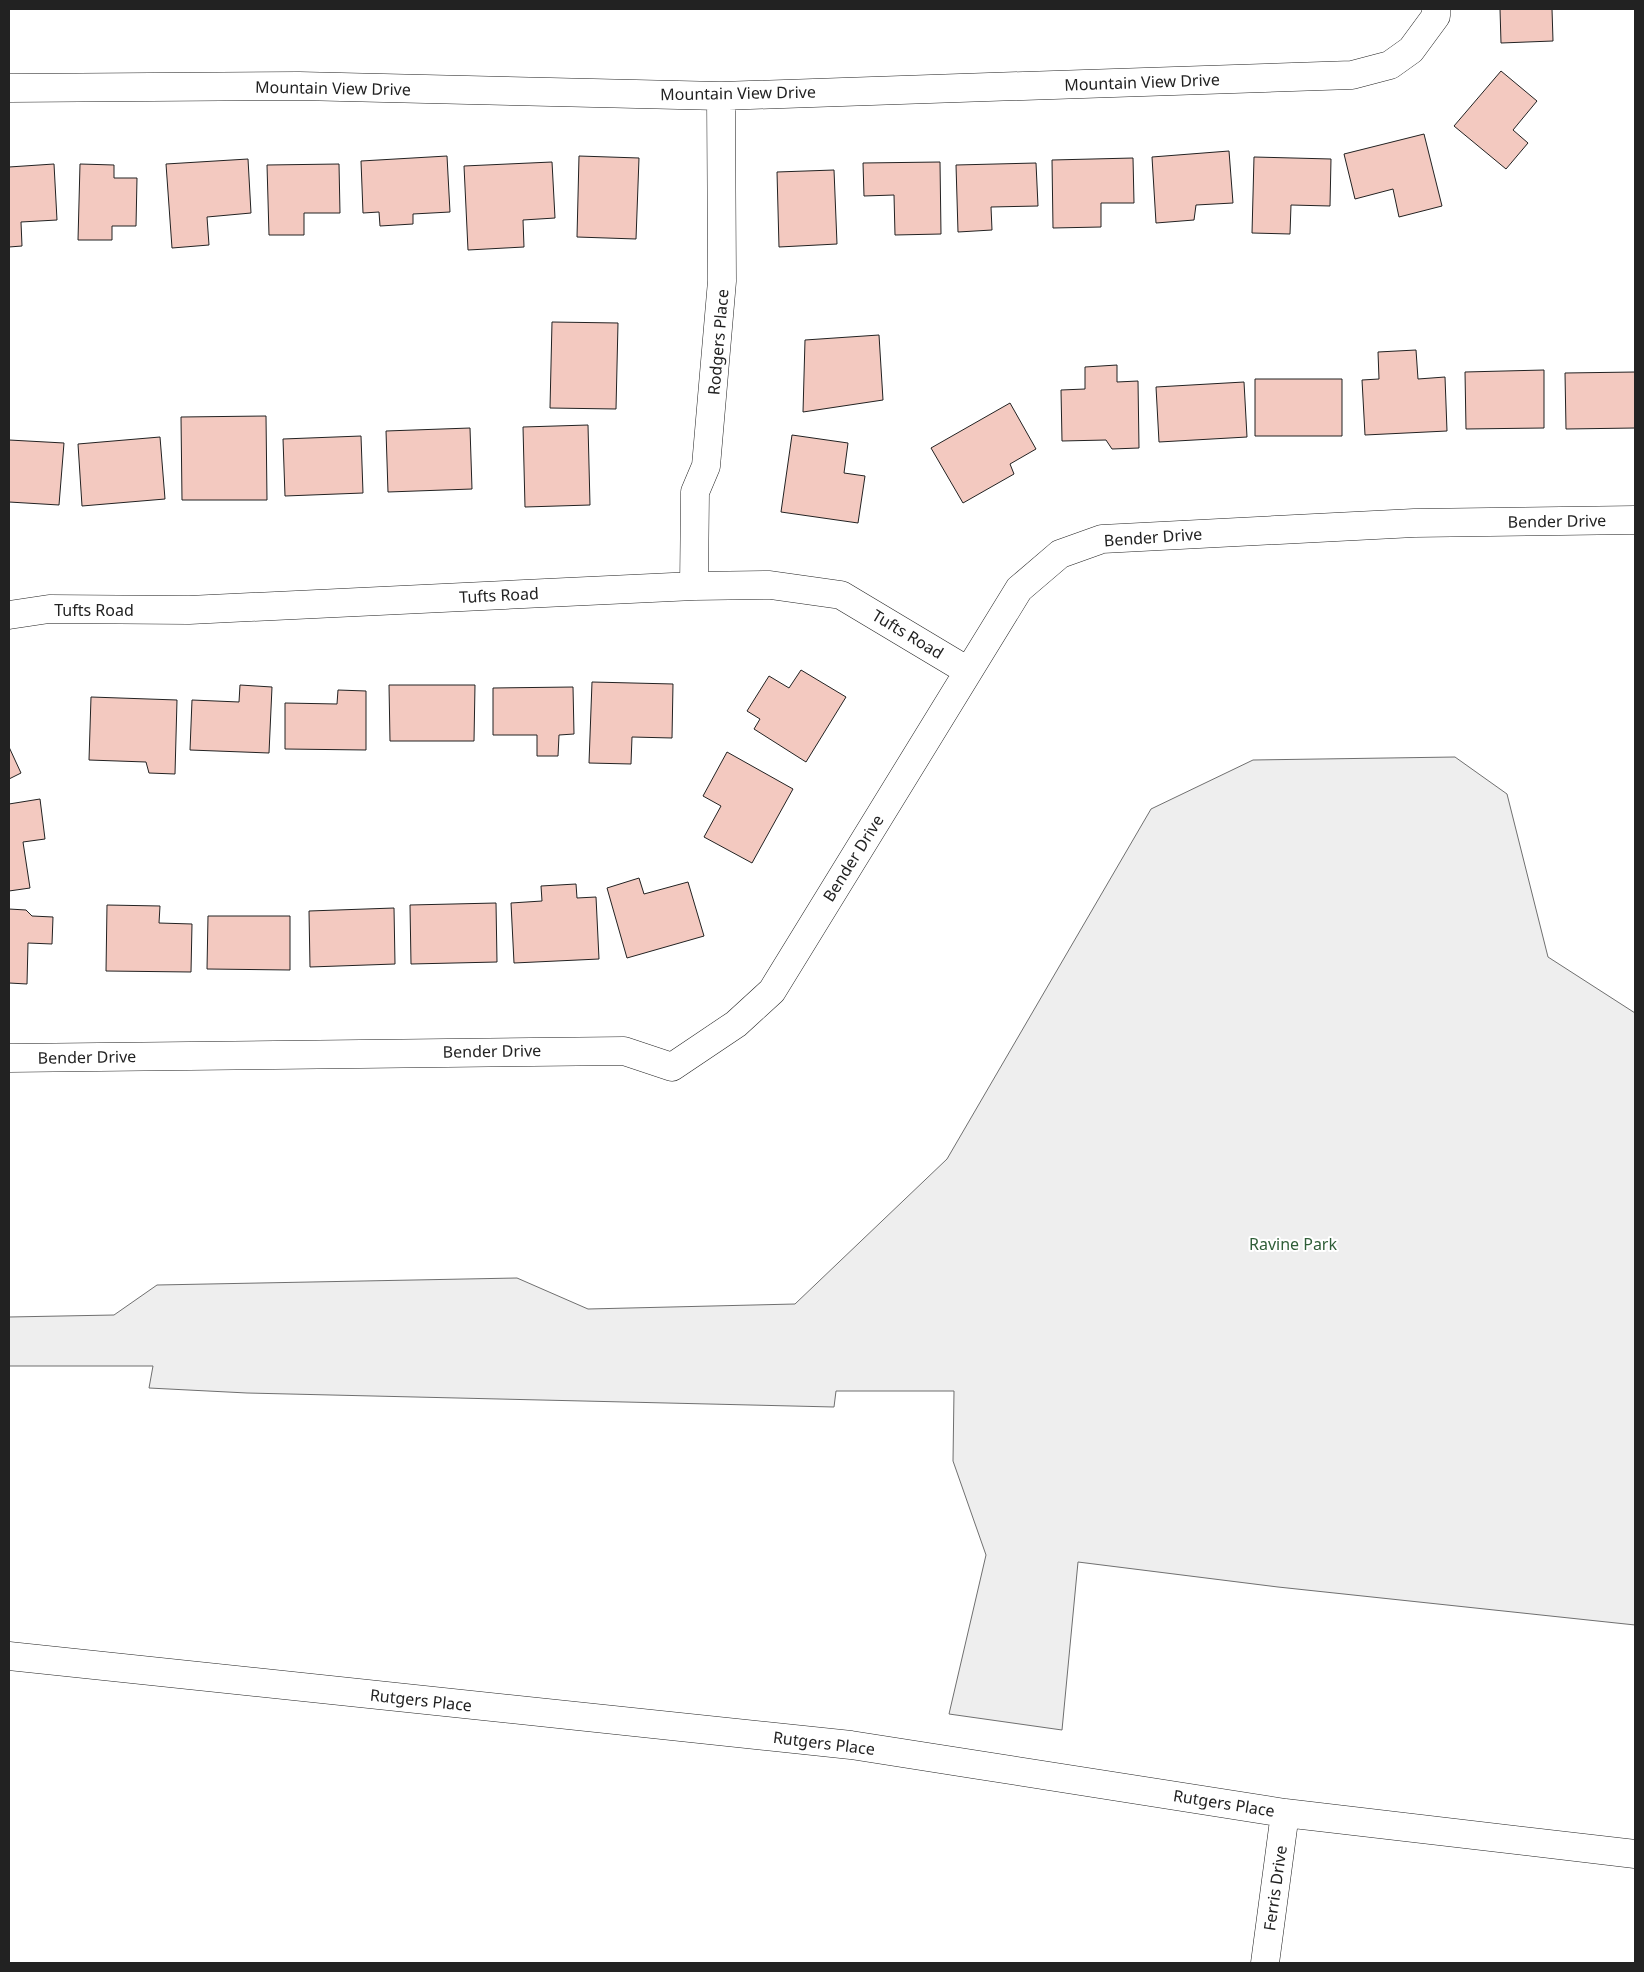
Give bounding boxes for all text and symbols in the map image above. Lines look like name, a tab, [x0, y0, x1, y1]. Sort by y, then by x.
street label: Mountain View Drive	[1064, 68, 1220, 96]
street label: Mountain View Drive	[255, 76, 411, 100]
street label: Mountain View Drive	[660, 81, 816, 105]
street label: Rodgers Place	[702, 288, 734, 396]
street label: Bender Drive	[1508, 509, 1606, 533]
street label: Bender Drive	[1103, 523, 1203, 551]
street label: Tufts Road	[459, 582, 539, 608]
street label: Tufts Road	[54, 599, 134, 621]
street label: Tufts Road	[868, 604, 948, 664]
street label: Bender Drive	[818, 810, 888, 906]
street label: Bender Drive	[443, 1039, 541, 1063]
street label: Bender Drive	[38, 1045, 136, 1069]
park label: Ravine Park	[1249, 1233, 1337, 1255]
street label: Rutgers Place	[369, 1684, 473, 1716]
street label: Rutgers Place	[772, 1726, 876, 1760]
street label: Rutgers Place	[1172, 1784, 1276, 1822]
street label: Ferris Drive	[1258, 1844, 1292, 1932]

